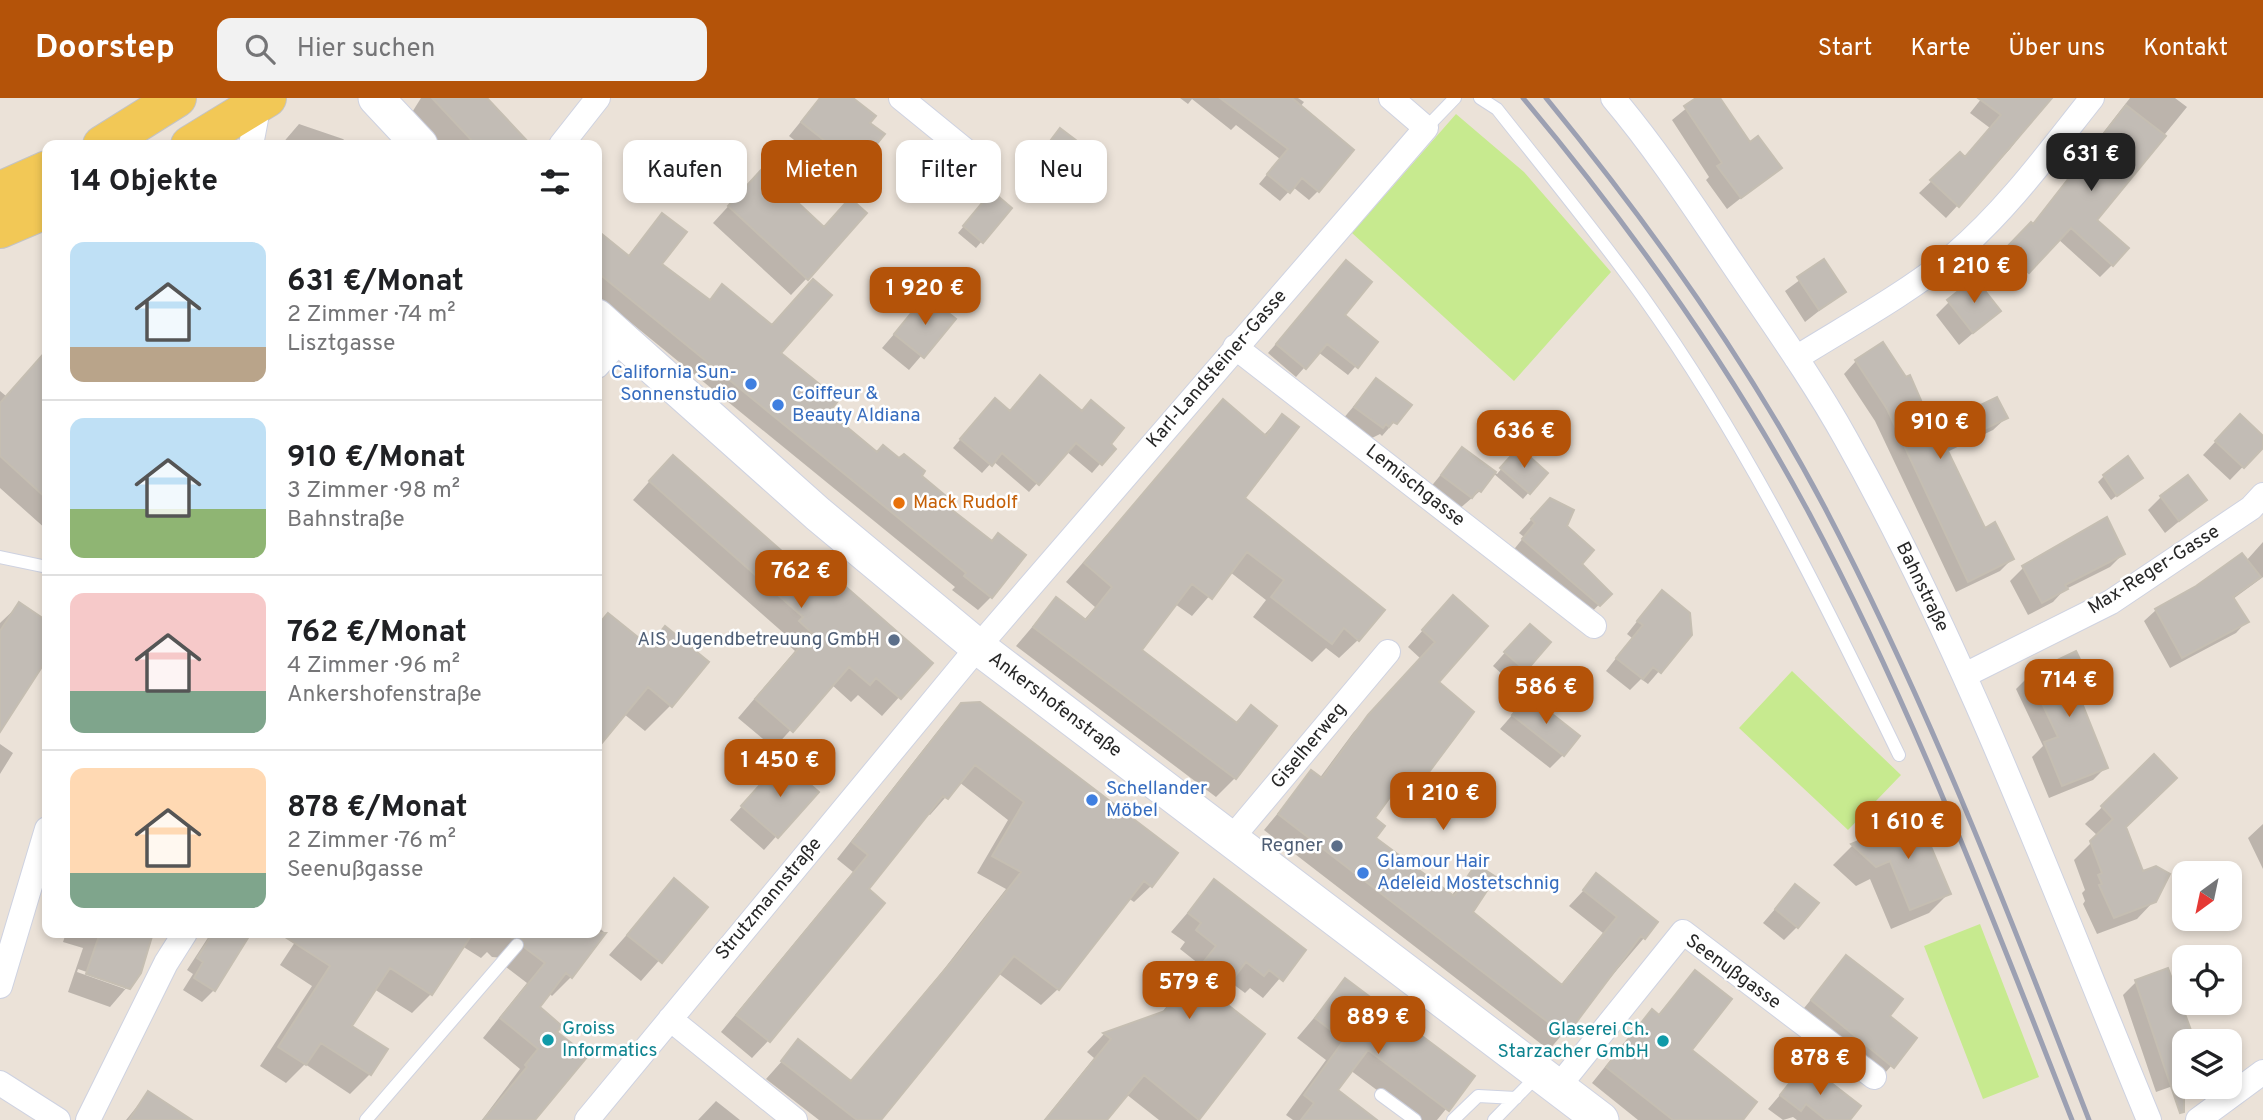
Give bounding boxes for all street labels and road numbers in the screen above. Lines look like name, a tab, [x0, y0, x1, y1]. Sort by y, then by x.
street label: Karl-Landsteiner-Gasse	[1142, 285, 1292, 453]
street label: Lemischgasse	[1360, 440, 1470, 532]
street label: Max-Reger-Gasse	[2084, 520, 2224, 620]
street label: Bahnstraße	[1890, 538, 1954, 636]
street label: Ankershofenstraße	[984, 647, 1126, 763]
street label: Giselherweg	[1266, 698, 1352, 794]
street label: Strutzmannstraße	[711, 833, 827, 965]
street label: Seenußgasse	[1680, 929, 1786, 1015]

